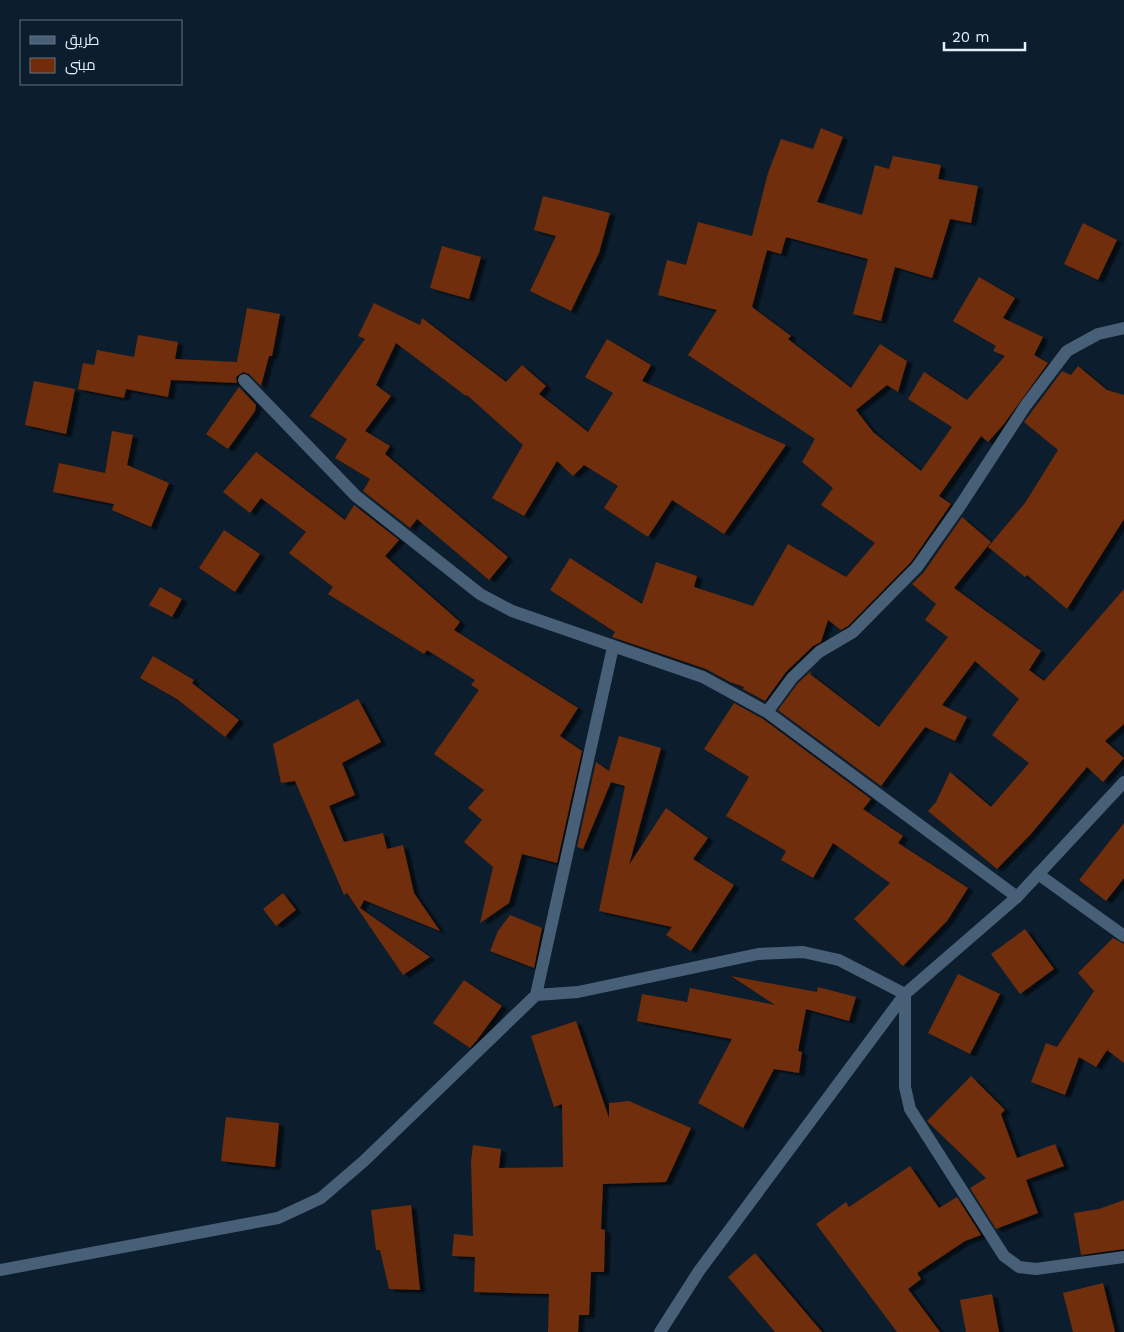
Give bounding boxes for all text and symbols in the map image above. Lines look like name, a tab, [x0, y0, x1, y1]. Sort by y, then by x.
legend	[20, 20, 182, 85]
scale bar	[944, 20, 1025, 52]
text: 20 m	[952, 28, 990, 46]
text: طريق	[65, 31, 99, 50]
text: مبنى	[65, 56, 96, 75]

